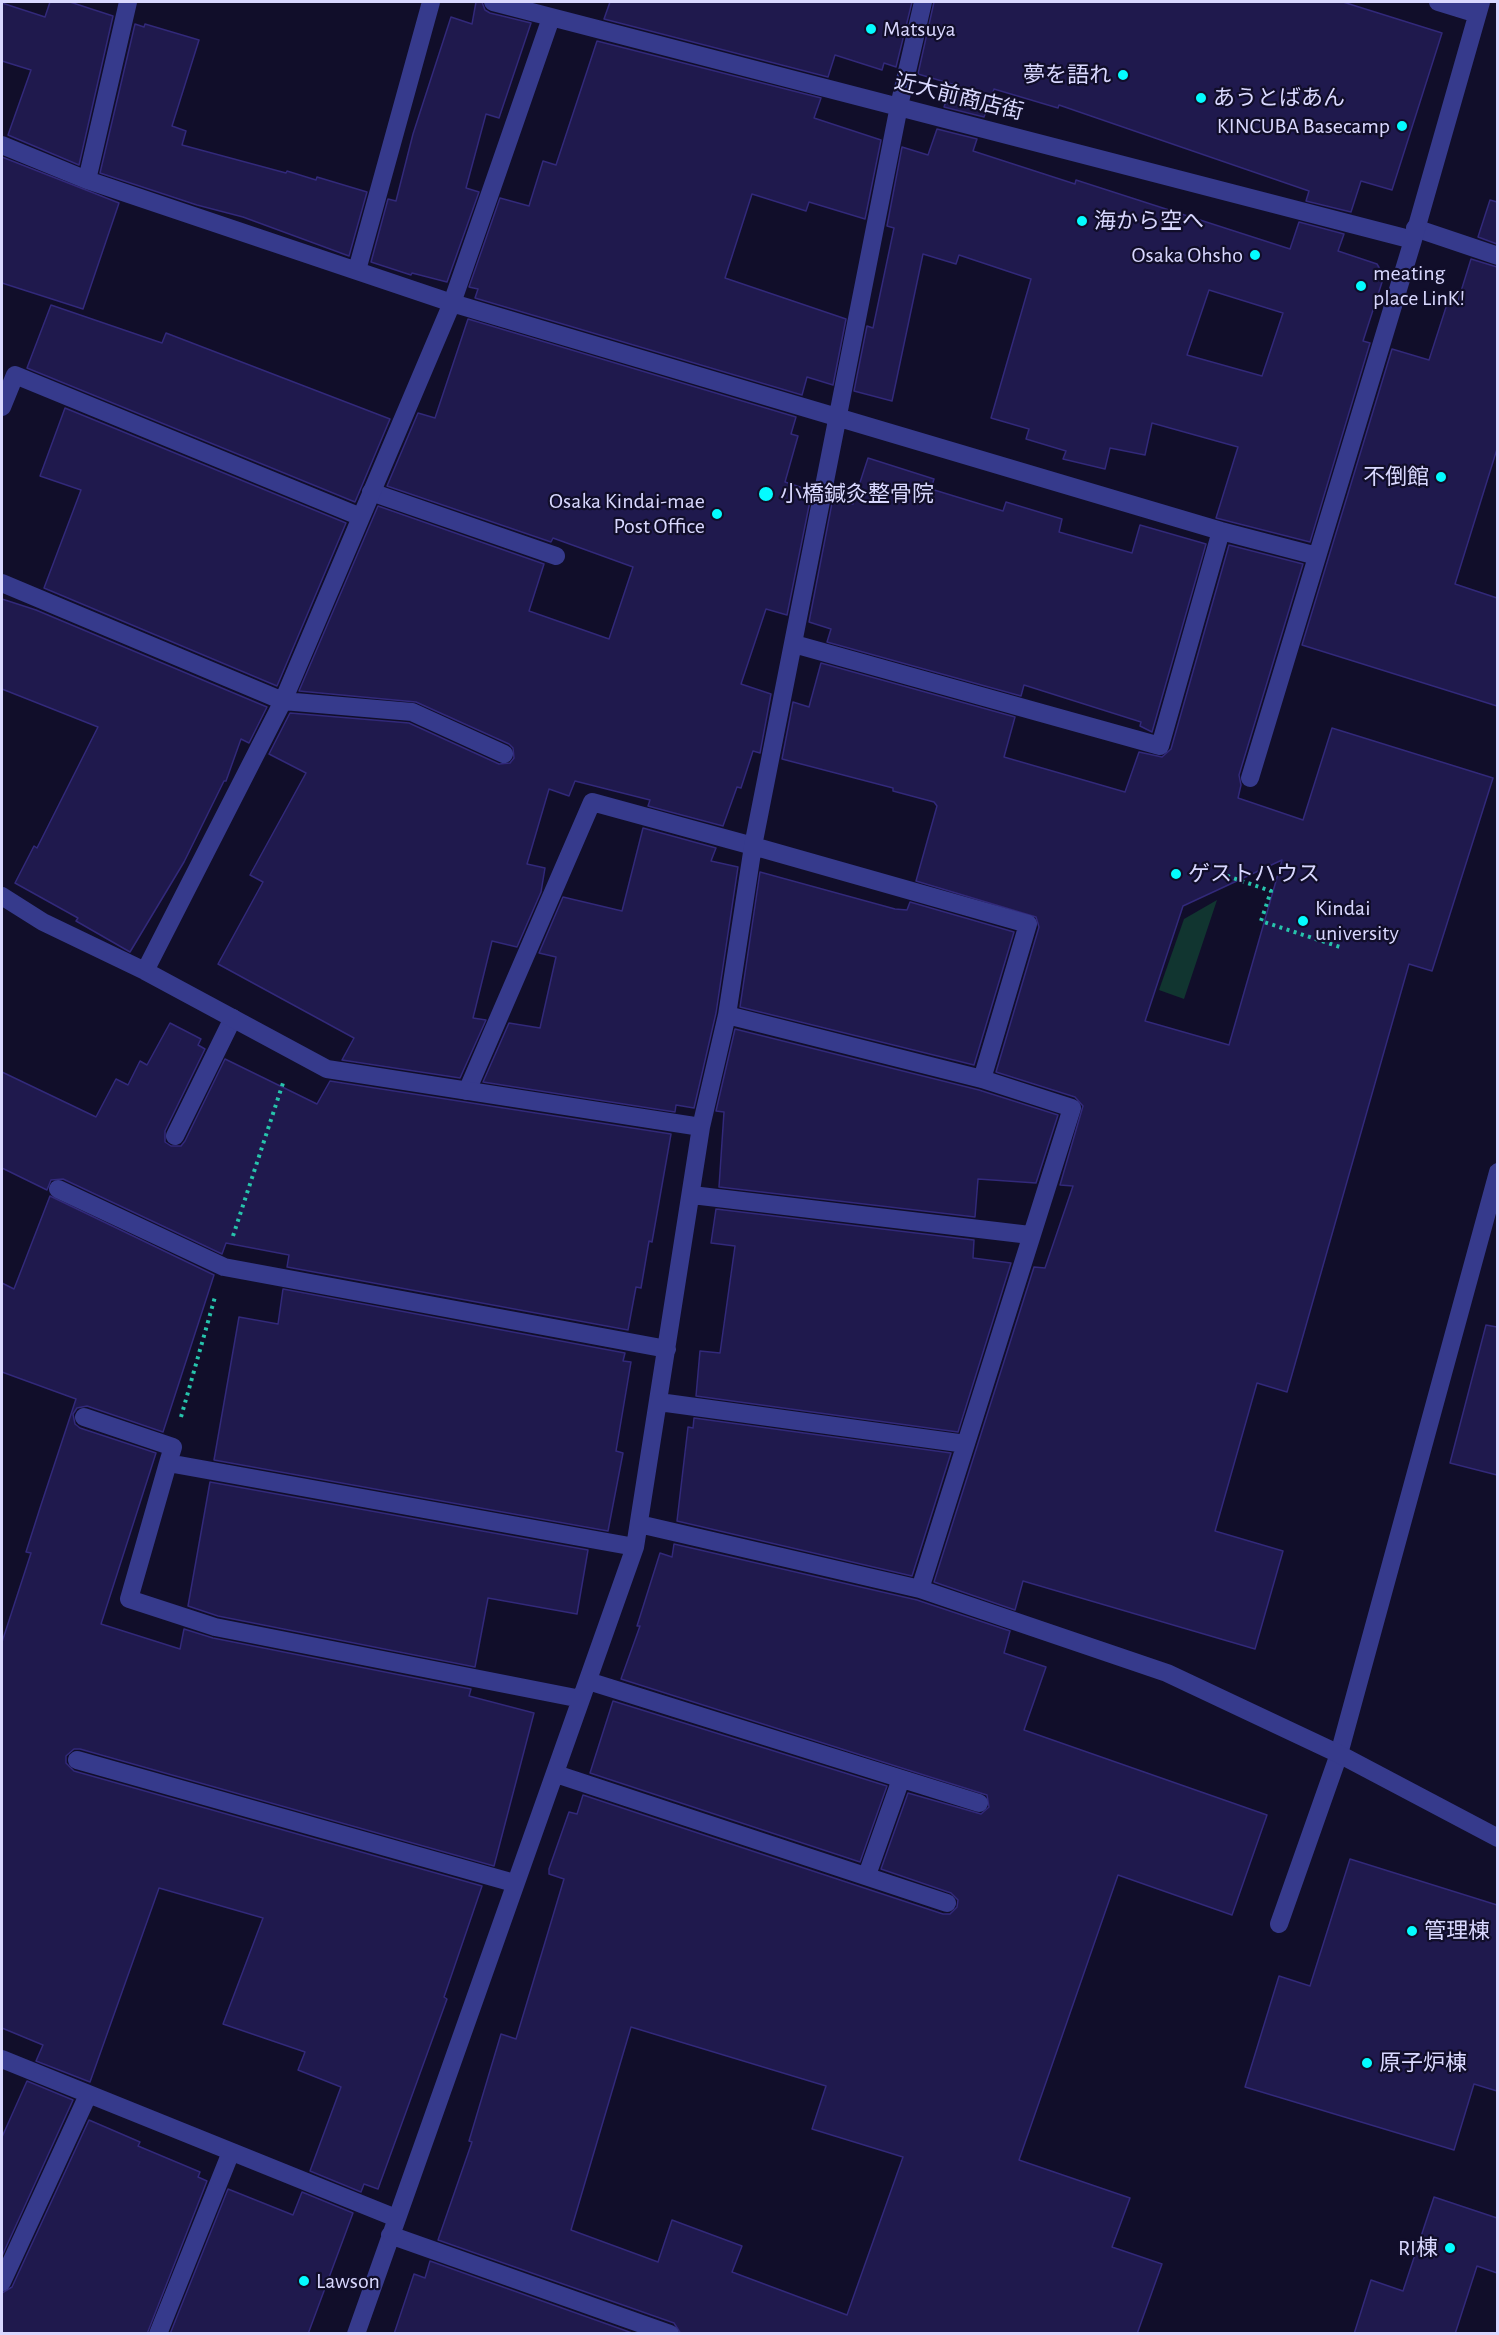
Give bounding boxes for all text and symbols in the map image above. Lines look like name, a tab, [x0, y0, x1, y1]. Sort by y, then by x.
place label: Matsuya	[883, 16, 956, 42]
marker: Matsuya	[864, 22, 878, 36]
place label: 夢を語れ	[1023, 62, 1111, 88]
street label: 近大前商店街	[892, 68, 1026, 126]
marker: 夢を語れ	[1116, 68, 1130, 82]
place label: あうとばあん	[1213, 85, 1345, 111]
marker: あうとばあん	[1194, 91, 1208, 105]
place label: KINCUBA Basecamp	[1217, 113, 1390, 139]
marker: KINCUBA Basecamp	[1395, 119, 1409, 133]
place label: 海から空へ	[1094, 208, 1204, 234]
marker: 海から空へ	[1075, 214, 1089, 228]
place label: Osaka Ohsho	[1132, 242, 1243, 268]
marker: Osaka Ohsho	[1248, 248, 1262, 262]
place label: meating place LinK!	[1373, 260, 1465, 312]
marker: meating place LinK!	[1354, 279, 1368, 293]
place label: 不倒館	[1363, 464, 1429, 490]
marker: 不倒館	[1434, 470, 1448, 484]
place label: 小橋鍼灸整骨院	[780, 481, 934, 507]
marker: 小橋鍼灸整骨院	[757, 485, 775, 503]
place label: Osaka Kindai-mae Post Office	[549, 488, 705, 540]
marker: Osaka Kindai-mae Post Office	[710, 507, 724, 521]
place label: ゲストハウス	[1188, 861, 1320, 887]
marker: ゲストハウス	[1169, 867, 1183, 881]
place label: Kindai university	[1315, 895, 1399, 946]
marker: Kindai university	[1296, 914, 1310, 928]
place label: 管理棟	[1424, 1918, 1490, 1944]
marker: 管理棟	[1405, 1924, 1419, 1938]
place label: 原子炉棟	[1379, 2050, 1467, 2076]
marker: 原子炉棟	[1360, 2056, 1374, 2070]
place label: RI棟	[1398, 2235, 1438, 2261]
marker: RI棟	[1443, 2241, 1457, 2255]
place label: Lawson	[316, 2268, 380, 2294]
marker: Lawson	[297, 2274, 311, 2288]

